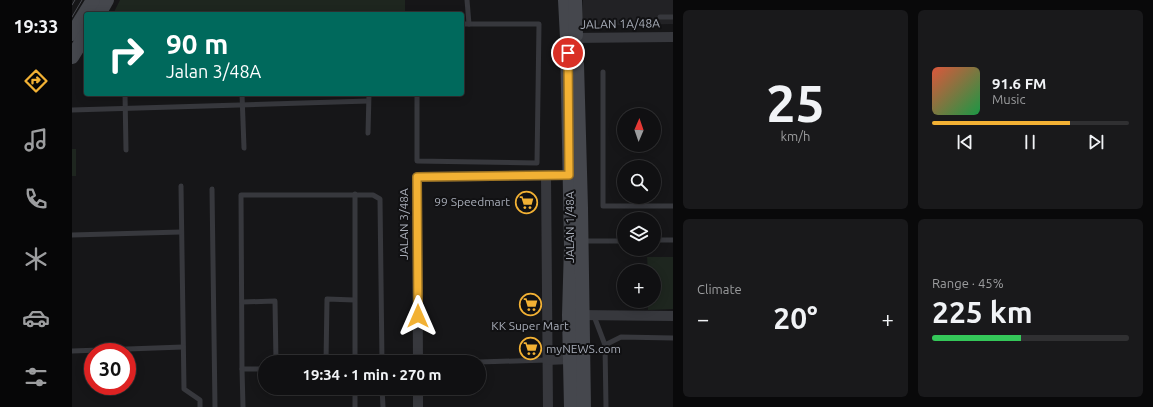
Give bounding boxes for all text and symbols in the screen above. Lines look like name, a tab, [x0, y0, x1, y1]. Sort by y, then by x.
text: 19:33	[13, 16, 59, 36]
street label: JALAN 1A/48A	[580, 16, 660, 31]
icon: right	[100, 28, 152, 80]
text: 90 m	[166, 28, 228, 59]
pin	[551, 36, 585, 70]
icon: arrive	[557, 42, 579, 64]
text: Jalan 3/48A	[166, 61, 261, 81]
icon: directions	[22, 67, 50, 95]
text: 25	[766, 74, 825, 132]
text: 91.6 FM	[992, 75, 1046, 92]
text: Music	[992, 92, 1026, 106]
north arrow	[617, 108, 661, 152]
map controls	[617, 108, 661, 308]
icon: music	[22, 126, 50, 154]
text: km/h	[780, 129, 811, 143]
icon: previous	[954, 131, 976, 153]
icon: pause	[1019, 131, 1041, 153]
icon: next	[1085, 131, 1107, 153]
button: search	[617, 160, 661, 204]
icon: phone	[22, 185, 50, 213]
street label: JALAN 3/48A	[397, 188, 410, 260]
supermarket icon: 99 Speedmart	[513, 189, 539, 215]
street label: JALAN 1/48A	[563, 191, 576, 263]
place label: 99 Speedmart	[434, 195, 510, 208]
button: layers	[617, 212, 661, 256]
icon: climate	[22, 245, 50, 273]
button: +	[617, 264, 661, 308]
text: Range · 45%	[932, 276, 1004, 290]
text: Climate	[697, 282, 742, 296]
supermarket icon: KK Super Mart	[517, 292, 543, 318]
position arrow	[397, 295, 439, 337]
text: 225 km	[932, 295, 1033, 329]
text: 20°	[773, 301, 818, 335]
icon: car	[22, 304, 50, 332]
text: −	[697, 306, 709, 331]
text: +	[882, 306, 894, 331]
place label: KK Super Mart	[491, 319, 569, 332]
supermarket icon: myNEWS.com	[517, 336, 543, 362]
place label: myNEWS.com	[546, 342, 621, 355]
speed limit sign: 30	[84, 343, 136, 395]
icon: filters	[22, 363, 50, 391]
text: 19:34 · 1 min · 270 m	[303, 366, 441, 383]

